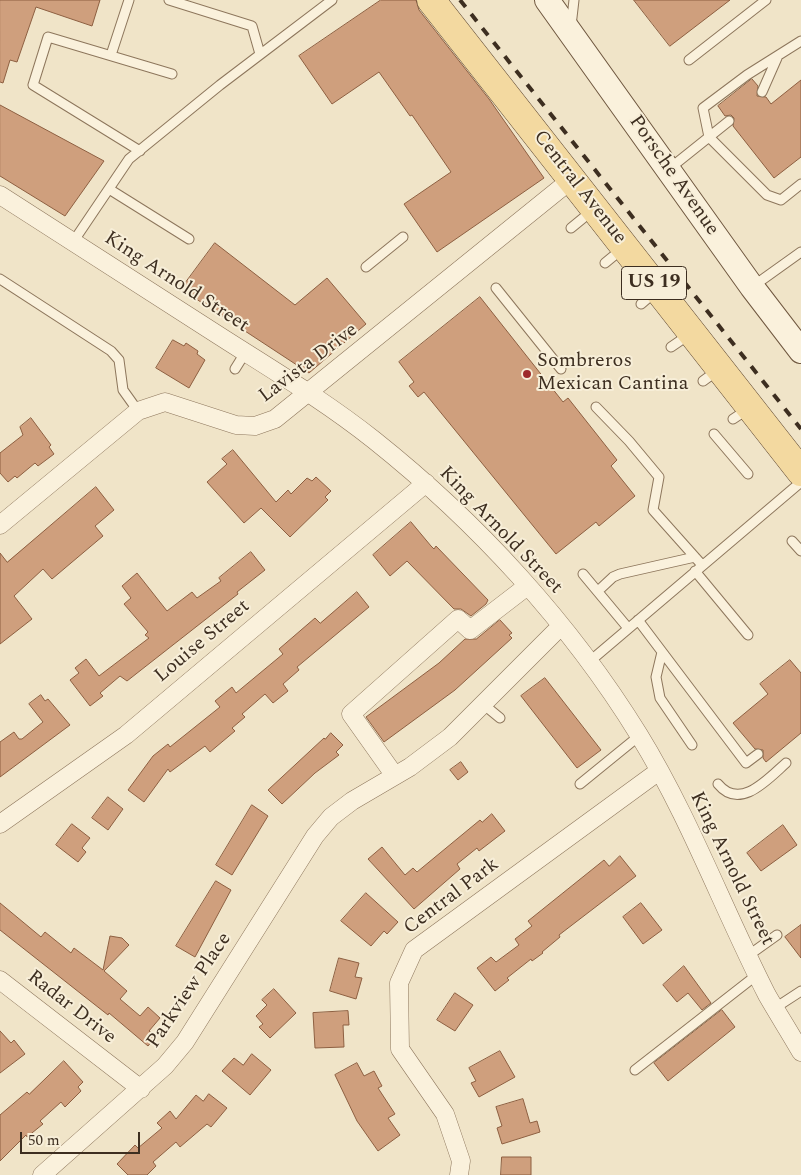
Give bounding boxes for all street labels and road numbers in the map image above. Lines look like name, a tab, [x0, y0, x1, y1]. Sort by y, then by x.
street label: Porsche Avenue	[623, 111, 723, 241]
street label: Central Avenue	[527, 126, 631, 250]
street label: King Arnold Street	[99, 227, 253, 339]
road number: US 19	[622, 266, 686, 300]
street label: Lavista Drive	[255, 319, 363, 409]
street label: King Arnold Street	[433, 462, 567, 600]
street label: Louise Street	[151, 595, 255, 689]
street label: King Arnold Street	[683, 788, 779, 950]
street label: Central Park	[400, 853, 504, 941]
street label: Parkview Place	[142, 929, 238, 1053]
street label: Radar Drive	[22, 966, 120, 1050]

